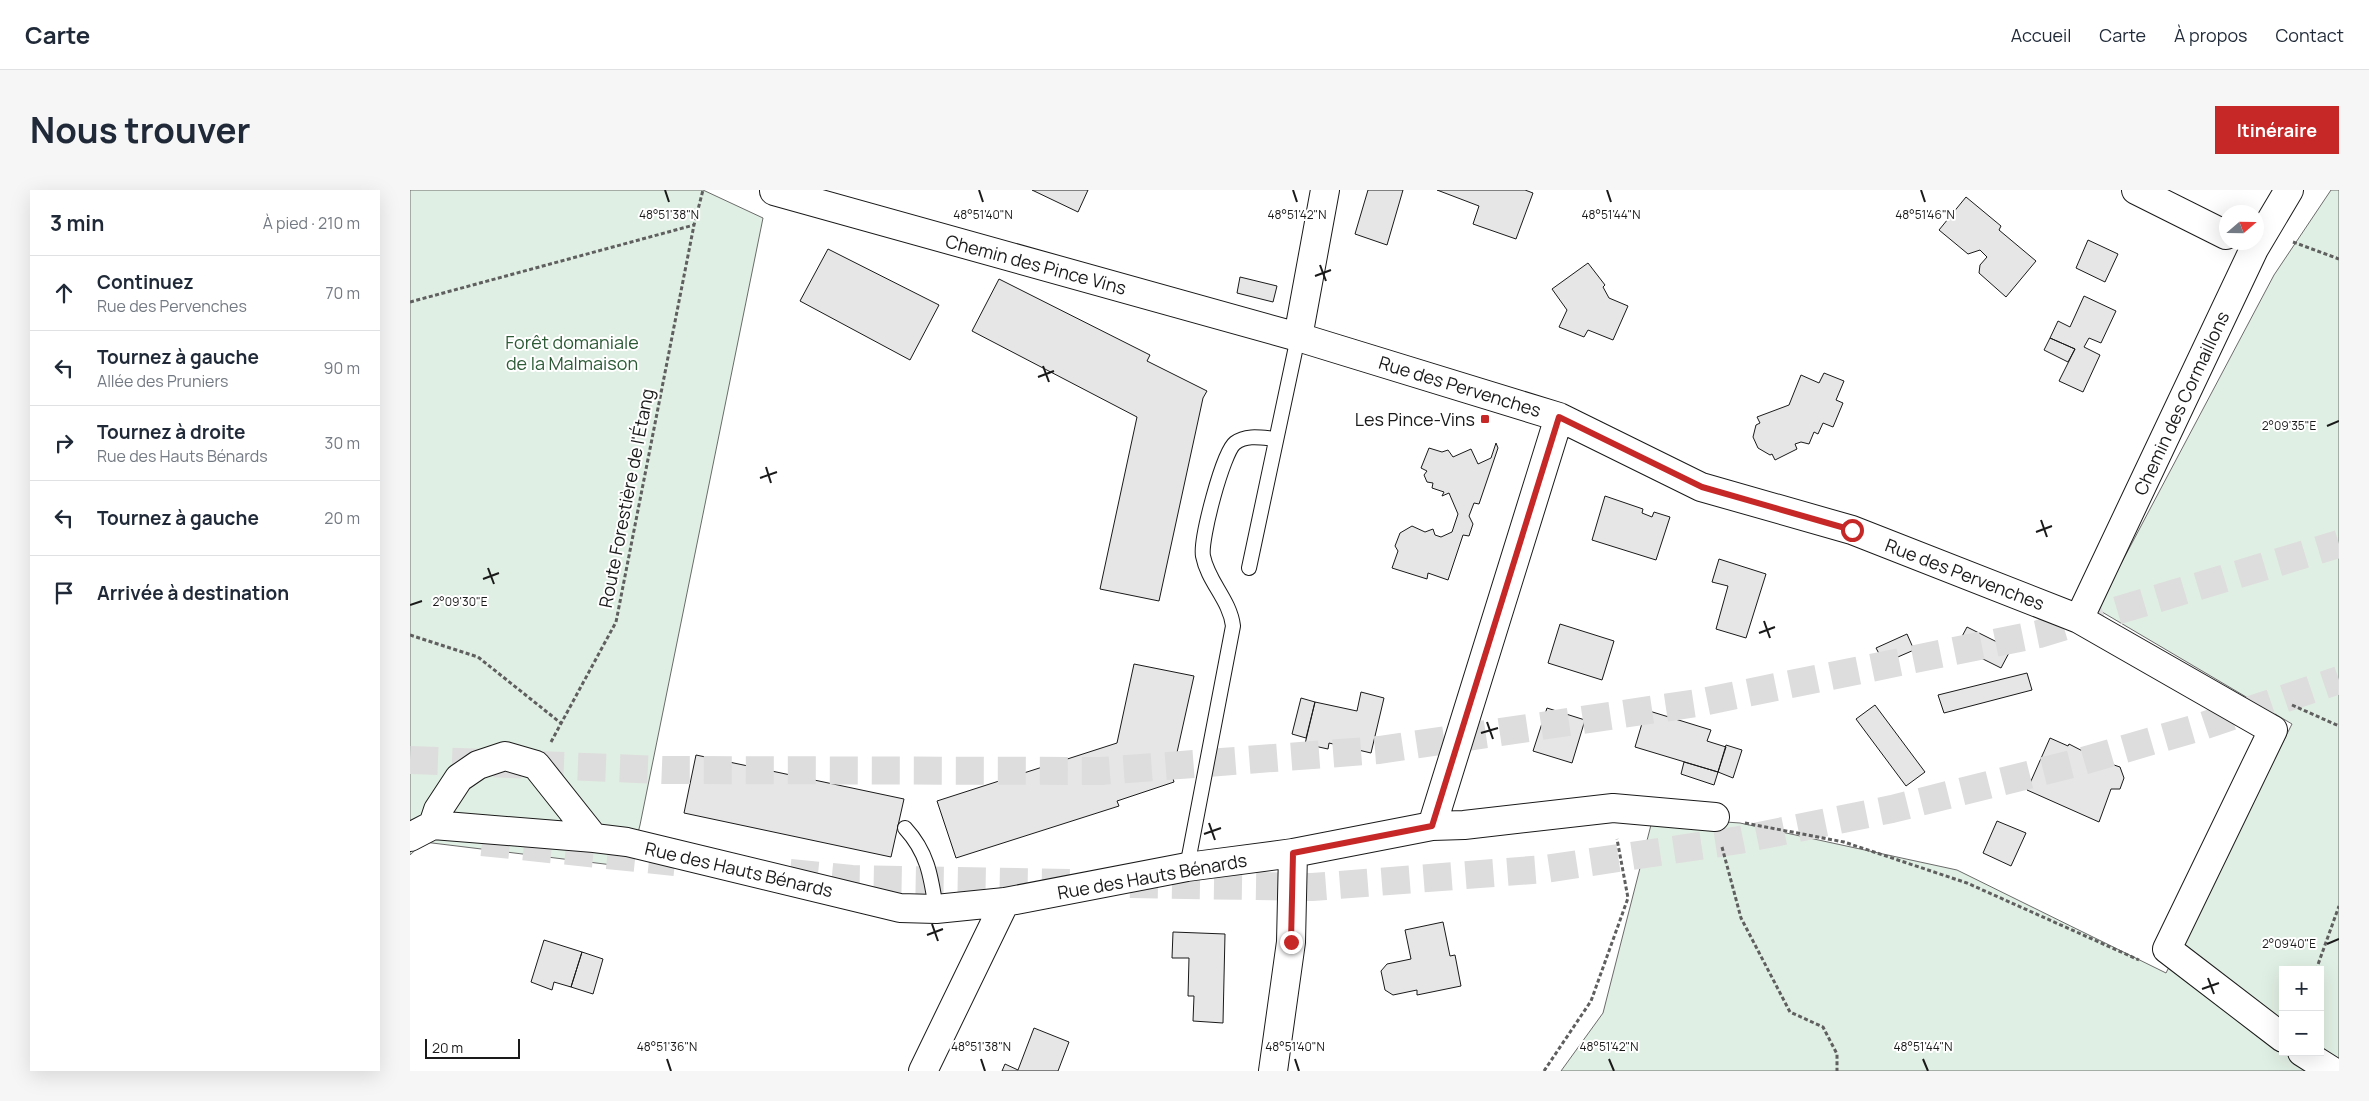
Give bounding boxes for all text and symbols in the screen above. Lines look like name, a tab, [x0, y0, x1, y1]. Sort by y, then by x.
text: Carte	[25, 18, 90, 51]
text: Accueil	[2011, 23, 2071, 47]
text: Carte	[2099, 23, 2146, 47]
text: À propos	[2174, 23, 2247, 47]
text: Contact	[2275, 23, 2344, 47]
text: Nous trouver	[30, 106, 251, 154]
button: Itinéraire	[2215, 106, 2339, 154]
north arrow	[2219, 205, 2264, 250]
text: 48°51'38"N	[639, 206, 699, 223]
text: 48°51'40"N	[953, 206, 1013, 223]
text: 48°51'42"N	[1267, 206, 1327, 223]
text: 48°51'44"N	[1582, 206, 1641, 223]
text: 48°51'46"N	[1895, 206, 1955, 223]
text: 3 min	[50, 209, 104, 237]
text: À pied · 210 m	[263, 212, 360, 234]
street label: Chemin des Pince Vins	[943, 228, 1129, 300]
text: Continuez	[97, 269, 194, 295]
icon: ahead	[50, 279, 78, 307]
text: 70 m	[325, 282, 360, 304]
text: Rue des Pervenches	[97, 295, 247, 317]
street label: Chemin des Cormaillons	[2128, 307, 2234, 499]
park label: Forêt domaniale de la Malmaison	[505, 330, 639, 375]
text: Tournez à gauche	[97, 344, 259, 370]
street label: Rue des Pervenches	[1376, 350, 1544, 422]
icon: left	[50, 354, 78, 382]
text: 90 m	[324, 357, 360, 379]
text: Allée des Pruniers	[97, 370, 228, 392]
street label: Route Forestière de l'Étang	[593, 386, 659, 610]
place label: Les Pince-Vins	[1355, 407, 1475, 431]
marker: Les Pince-Vins	[1479, 413, 1491, 425]
text: 2°09'35"E	[2262, 417, 2316, 434]
text: Tournez à droite	[97, 419, 245, 445]
icon: right	[50, 429, 78, 457]
text: 30 m	[325, 432, 360, 454]
text: Rue des Hauts Bénards	[97, 445, 268, 467]
icon: left	[50, 504, 78, 532]
text: Tournez à gauche	[97, 505, 259, 531]
text: 20 m	[324, 507, 360, 529]
route start	[1841, 519, 1864, 542]
street label: Rue des Pervenches	[1882, 533, 2048, 615]
icon: arrive	[50, 579, 78, 607]
text: Arrivée à destination	[97, 580, 289, 606]
text: 2°09'30"E	[432, 593, 488, 610]
street label: Rue des Hauts Bénards	[643, 836, 835, 902]
street label: Rue des Hauts Bénards	[1055, 848, 1249, 904]
route end	[1280, 931, 1303, 954]
text: 2°09'40"E	[2262, 935, 2316, 952]
map controls	[2279, 966, 2324, 1056]
button: +	[2279, 966, 2324, 1011]
button: −	[2279, 1011, 2324, 1056]
scale bar	[425, 1036, 520, 1059]
text: 20 m	[432, 1038, 463, 1057]
text: 48°51'36"N	[637, 1038, 697, 1055]
text: 48°51'38"N	[951, 1038, 1011, 1055]
text: 48°51'40"N	[1265, 1038, 1325, 1055]
text: 48°51'42"N	[1579, 1038, 1639, 1055]
text: 48°51'44"N	[1894, 1038, 1953, 1055]

